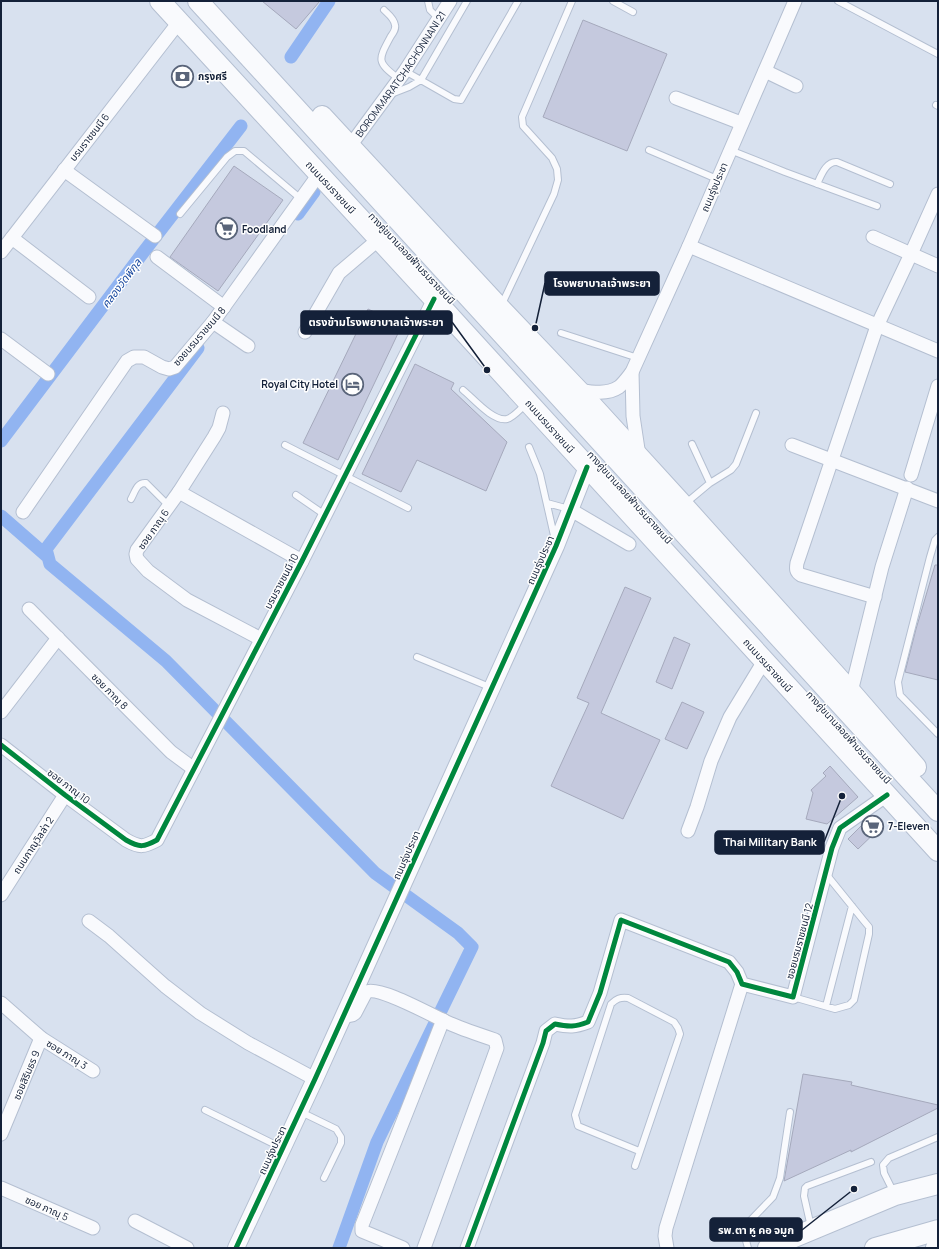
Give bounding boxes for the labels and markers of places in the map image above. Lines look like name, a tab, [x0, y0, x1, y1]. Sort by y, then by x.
bank icon: กรุงศรี	[170, 63, 196, 89]
place label: กรุงศรี	[198, 69, 227, 83]
supermarket icon: Foodland	[213, 216, 239, 242]
place label: Foodland	[242, 222, 287, 236]
callout: โรงพยาบาลเจ้าพระยา	[545, 272, 659, 295]
callout: ตรงข้ามโรงพยาบาลเจ้าพระยา	[301, 311, 452, 334]
hotel icon: Royal City Hotel	[340, 371, 366, 397]
place label: Royal City Hotel	[261, 377, 338, 391]
supermarket icon: 7-Eleven	[859, 813, 885, 839]
place label: 7-Eleven	[888, 819, 929, 833]
callout: Thai Military Bank	[715, 831, 824, 854]
callout: รพ.ตา หู คอ จมูก	[710, 1218, 802, 1241]

